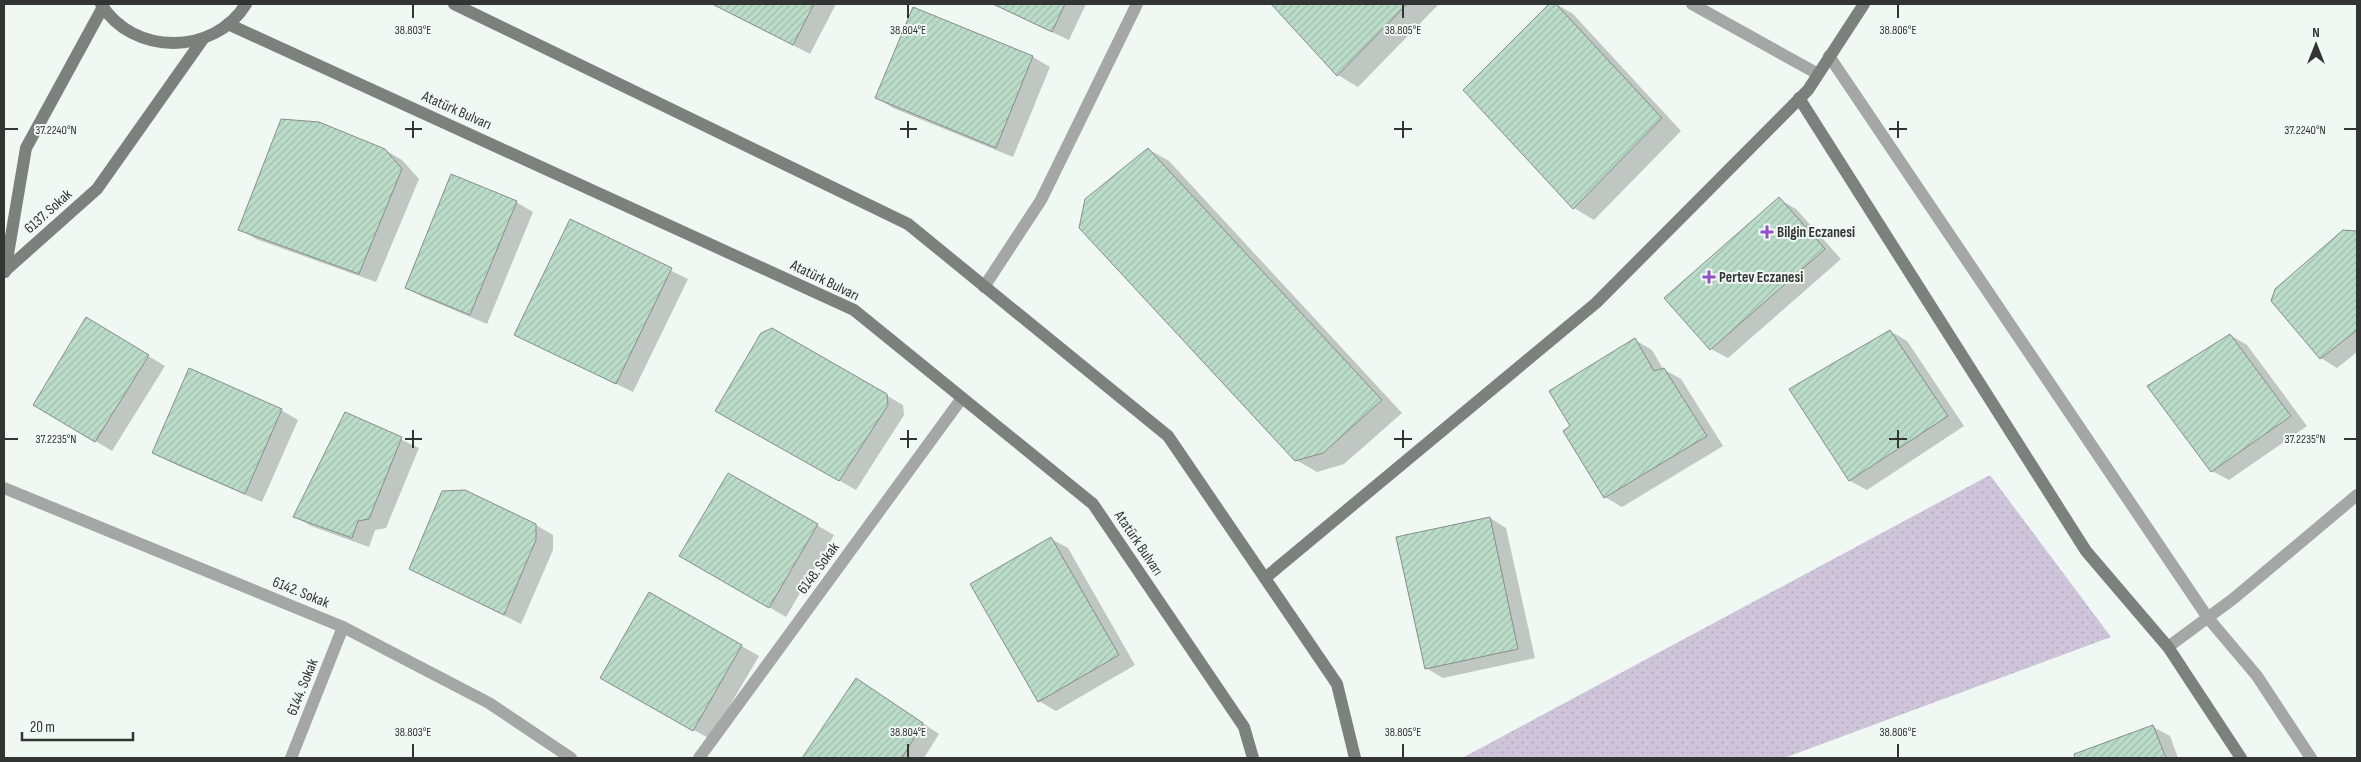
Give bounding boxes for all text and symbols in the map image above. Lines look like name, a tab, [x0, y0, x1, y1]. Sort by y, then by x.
north arrow	[2291, 20, 2341, 70]
text: 38.803°E	[395, 23, 431, 38]
text: 38.804°E	[890, 23, 926, 38]
text: 38.805°E	[1385, 23, 1421, 38]
text: 38.806°E	[1880, 23, 1916, 38]
text: N	[2312, 24, 2320, 41]
street label: Atatürk Bulvarı	[418, 86, 495, 134]
text: 37.2240°N	[35, 123, 77, 138]
text: 37.2240°N	[2284, 123, 2326, 138]
street label: 6137. Sokak	[20, 185, 76, 238]
place label: Bilgin Eczanesi	[1777, 223, 1855, 242]
marker: Bilgin Eczanesi	[1761, 226, 1773, 238]
street label: Atatürk Bulvarı	[786, 255, 862, 305]
place label: Pertev Eczanesi	[1719, 268, 1803, 287]
marker: Pertev Eczanesi	[1703, 271, 1715, 283]
text: 37.2235°N	[36, 432, 76, 447]
text: 37.2235°N	[2285, 432, 2325, 447]
street label: Atatürk Bulvarı	[1109, 506, 1167, 579]
street label: 6148. Sokak	[793, 538, 844, 598]
street label: 6142. Sokak	[270, 573, 332, 613]
street label: 6144. Sokak	[283, 656, 323, 718]
scale bar	[22, 710, 134, 742]
text: 20 m	[30, 718, 55, 737]
text: 38.803°E	[395, 725, 431, 740]
text: 38.804°E	[890, 725, 926, 740]
text: 38.805°E	[1385, 725, 1421, 740]
text: 38.806°E	[1880, 725, 1916, 740]

